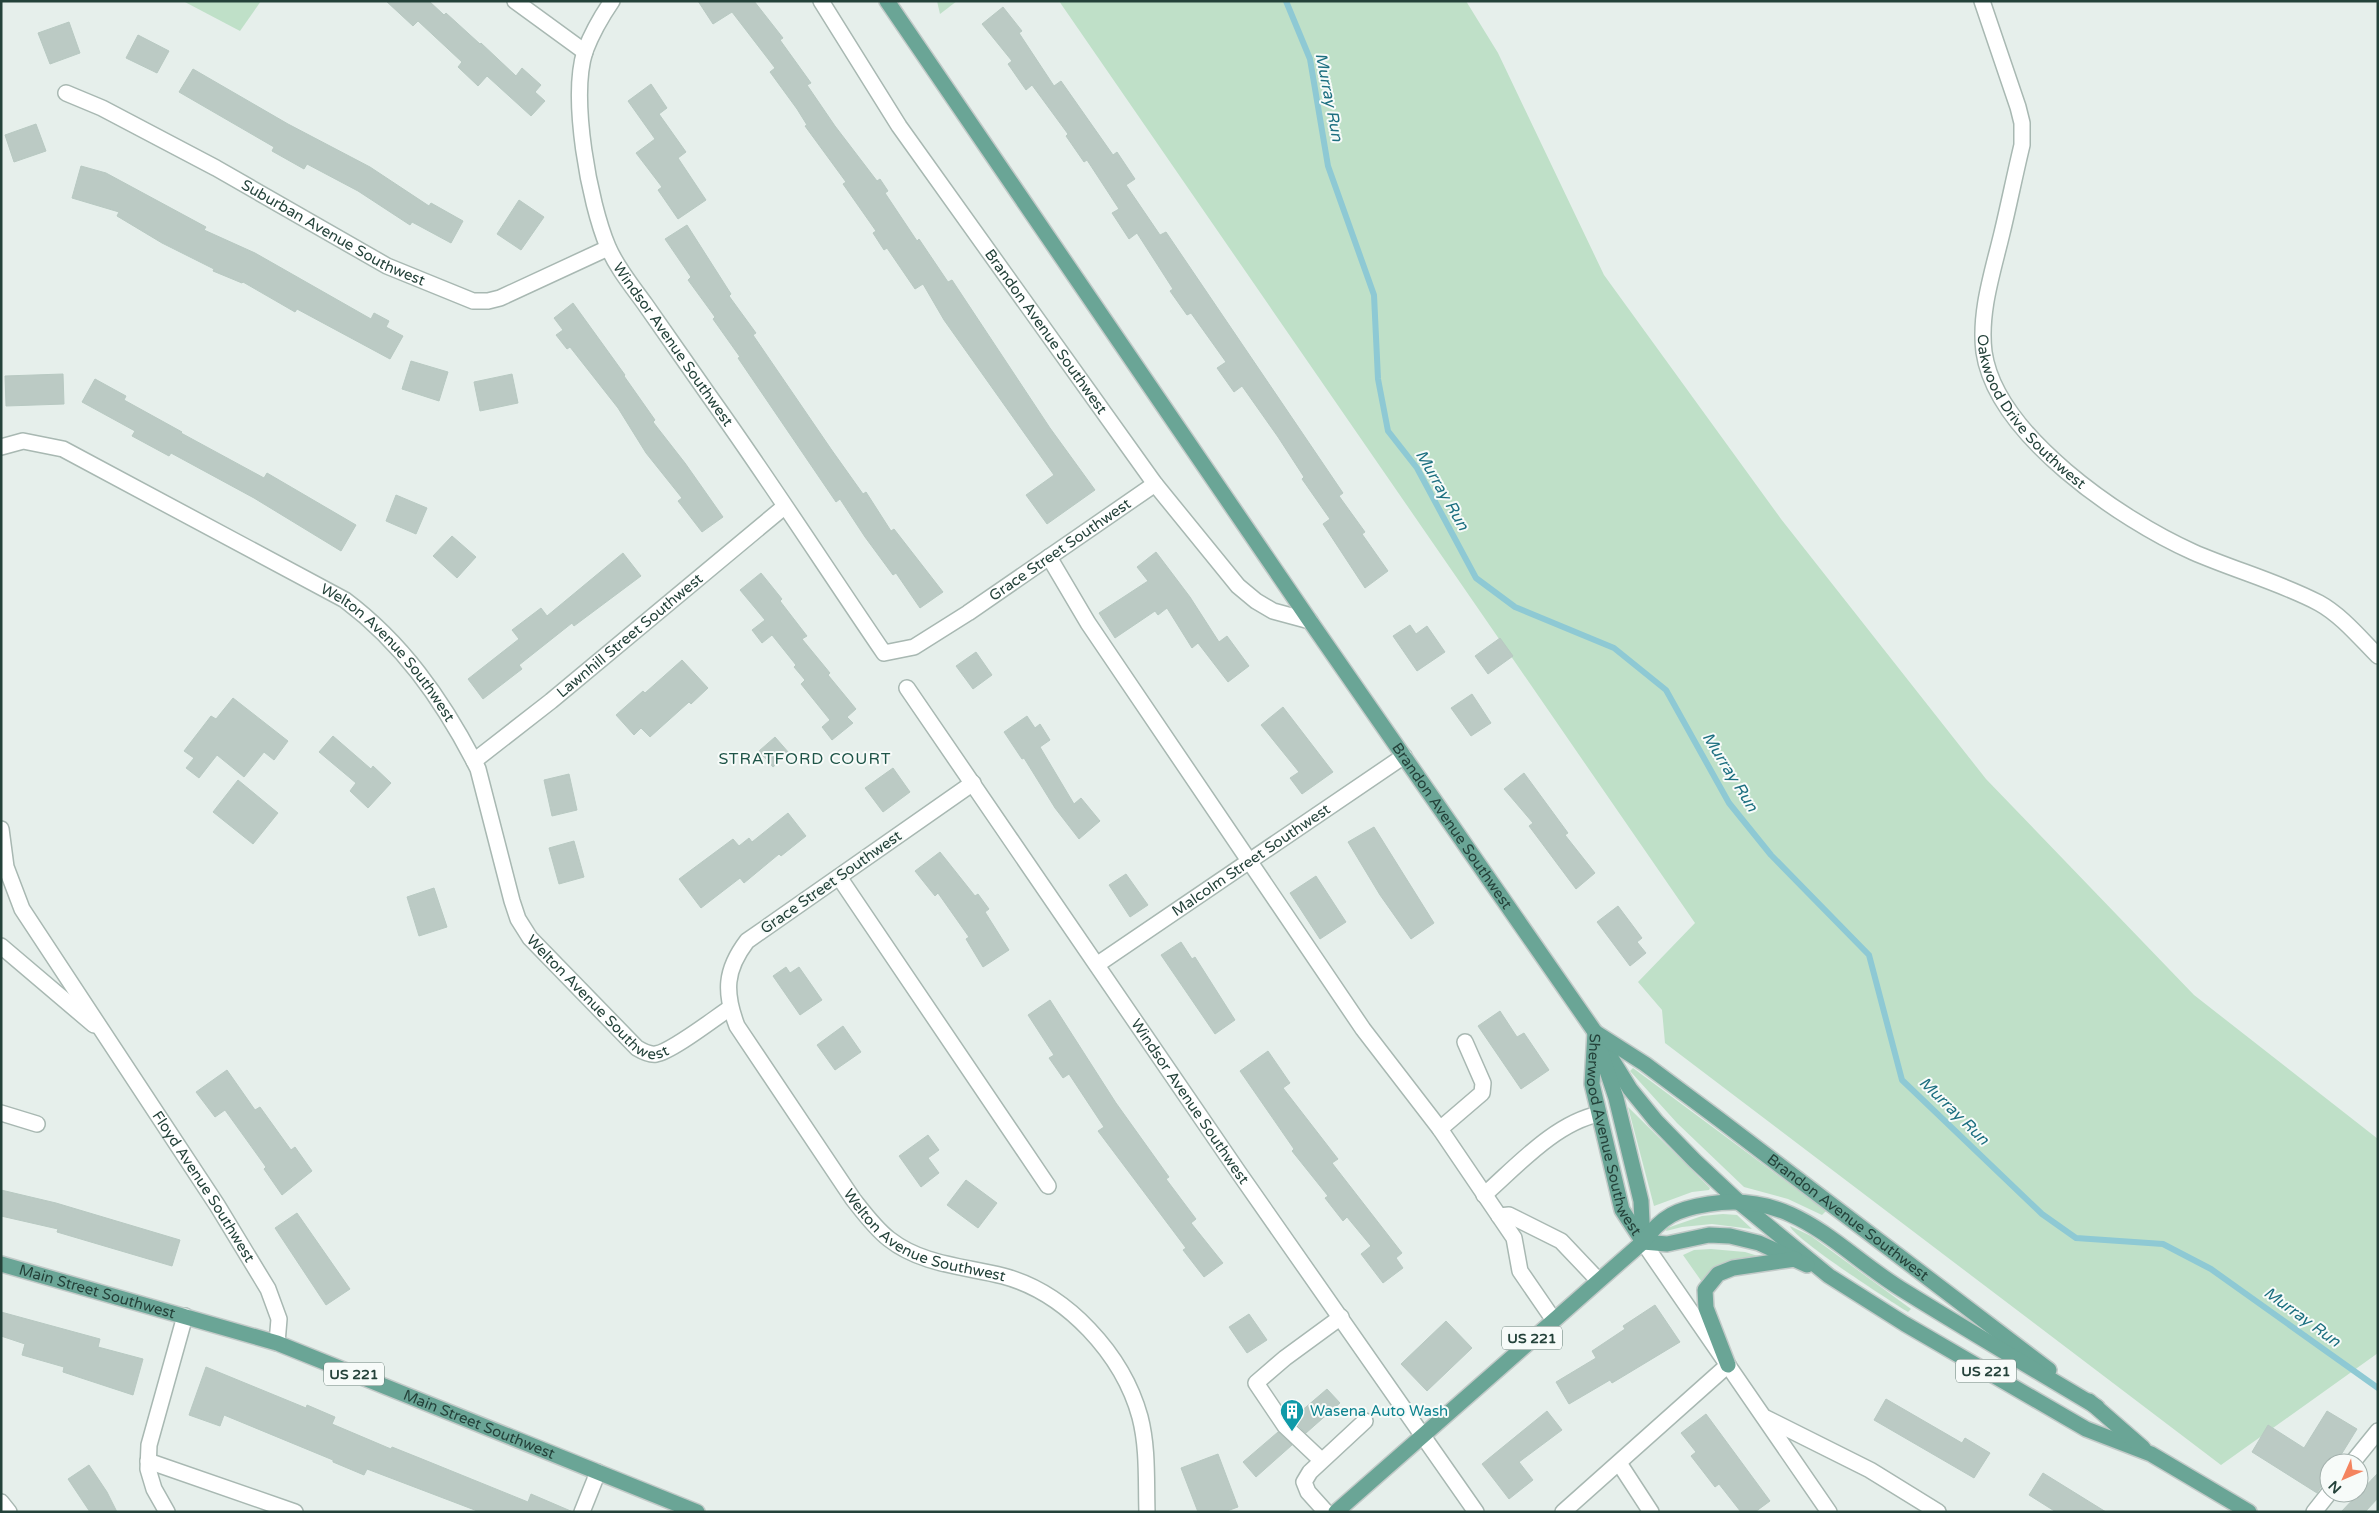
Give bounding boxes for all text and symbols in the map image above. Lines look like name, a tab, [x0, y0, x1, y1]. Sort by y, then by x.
water label: Murray Run	[1311, 51, 1348, 144]
street label: Suburban Avenue Southwest	[238, 176, 428, 290]
street label: Brandon Avenue Southwest	[981, 246, 1111, 418]
street label: Windsor Avenue Southwest	[609, 259, 737, 430]
street label: Oakwood Drive Southwest	[1974, 334, 2090, 493]
water label: Murray Run	[1411, 446, 1474, 535]
street label: Grace Street Southwest	[986, 494, 1134, 605]
street label: Lawnhill Street Southwest	[553, 569, 707, 701]
street label: Welton Avenue Southwest	[318, 580, 459, 725]
water label: Murray Run	[1698, 729, 1763, 816]
street label: Brandon Avenue Southwest	[1388, 739, 1516, 913]
district label: STRATFORD COURT	[718, 749, 892, 769]
street label: Malcolm Street Southwest	[1168, 800, 1334, 920]
street label: Grace Street Southwest	[757, 826, 905, 938]
street label: Welton Avenue Southwest	[523, 931, 672, 1063]
street label: Windsor Avenue Southwest	[1127, 1015, 1253, 1188]
street label: Sherwood Avenue Southwest	[1583, 1033, 1646, 1239]
water label: Murray Run	[1915, 1073, 1994, 1150]
street label: Floyd Avenue Southwest	[149, 1108, 259, 1266]
street label: Brandon Avenue Southwest	[1764, 1150, 1933, 1285]
street label: Welton Avenue Southwest	[840, 1185, 1008, 1285]
street label: Main Street Southwest	[17, 1261, 178, 1323]
water label: Murray Run	[2260, 1283, 2345, 1352]
road number: US 221	[1502, 1326, 1562, 1350]
road number: US 221	[1956, 1360, 2016, 1382]
road number: US 221	[324, 1362, 384, 1386]
street label: Main Street Southwest	[401, 1386, 558, 1463]
building icon: Wasena Auto Wash	[1279, 1398, 1305, 1432]
place label: Wasena Auto Wash	[1310, 1402, 1448, 1420]
north arrow	[2319, 1453, 2369, 1503]
text: N	[2325, 1477, 2345, 1497]

